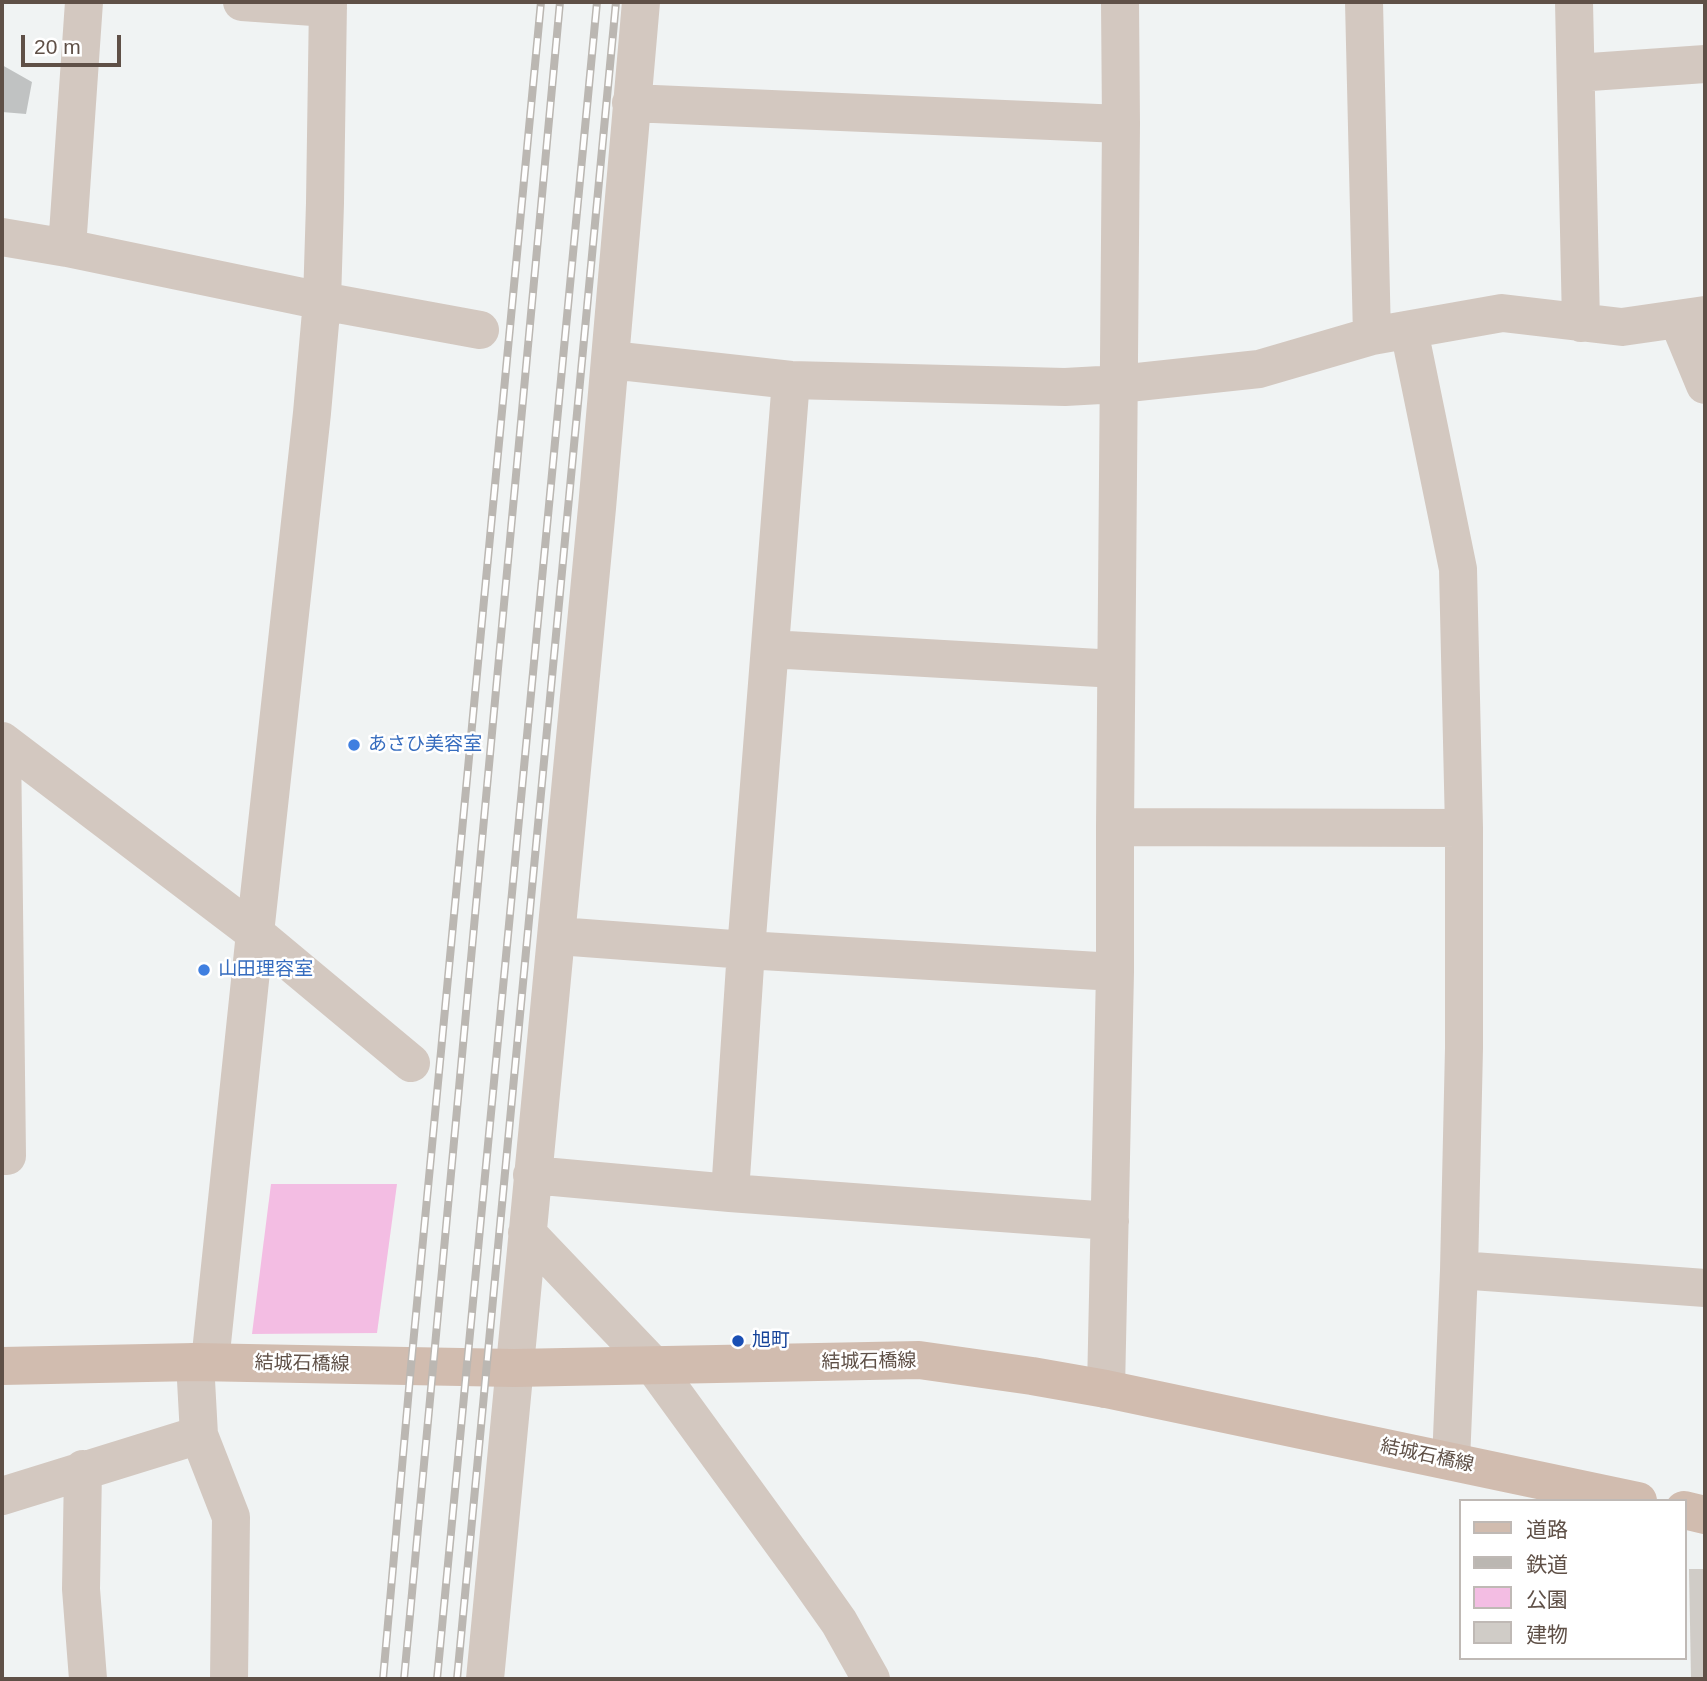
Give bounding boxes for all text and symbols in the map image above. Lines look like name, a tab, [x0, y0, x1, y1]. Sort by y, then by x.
scale bar	[24, 21, 124, 65]
text: 20 m	[34, 35, 81, 58]
place label: あさひ美容室	[368, 734, 482, 756]
marker: あさひ美容室	[346, 737, 362, 753]
place label: 山田理容室	[218, 959, 313, 981]
marker: 山田理容室	[196, 962, 212, 978]
place label: 旭町	[752, 1330, 790, 1352]
marker: 旭町	[730, 1333, 746, 1349]
street label: 結城石橋線	[821, 1350, 917, 1374]
street label: 結城石橋線	[254, 1352, 350, 1376]
street label: 結城石橋線	[1378, 1435, 1476, 1477]
legend	[1458, 1499, 1686, 1660]
text: 道路	[1526, 1518, 1568, 1541]
text: 鉄道	[1526, 1553, 1568, 1576]
text: 公園	[1526, 1588, 1568, 1611]
text: 建物	[1526, 1623, 1568, 1646]

